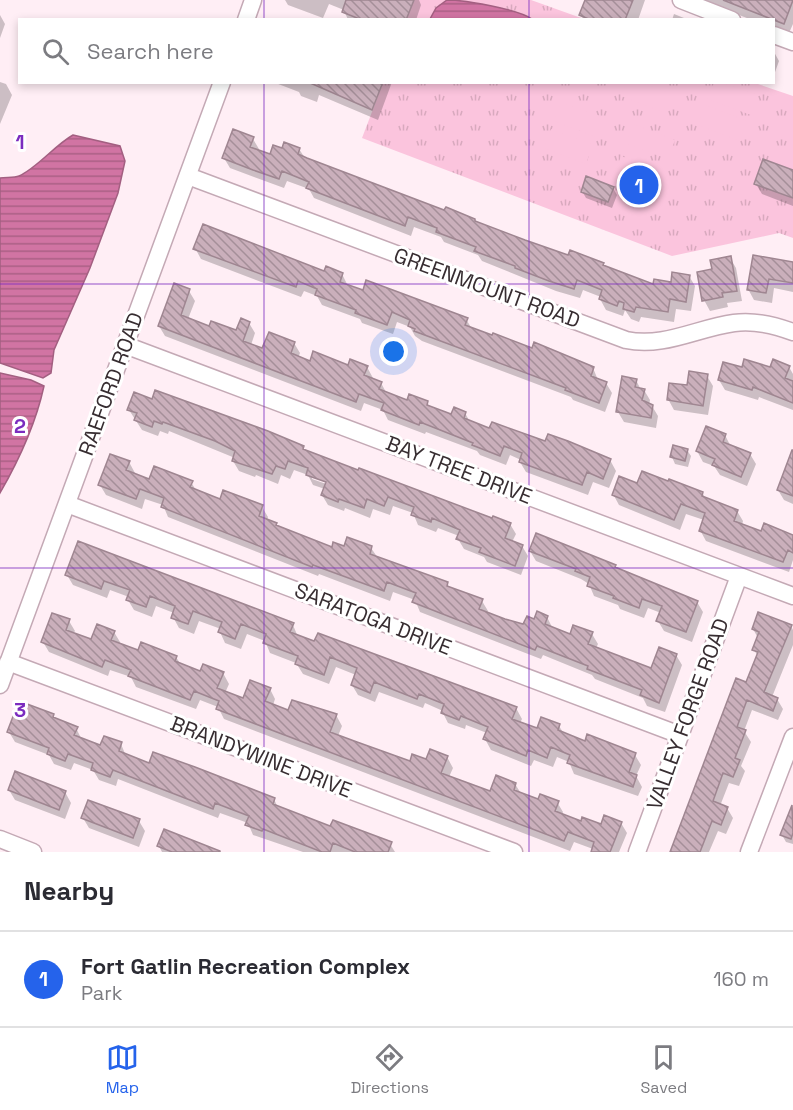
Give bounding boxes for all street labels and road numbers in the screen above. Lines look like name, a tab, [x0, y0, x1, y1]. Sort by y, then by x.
street label: GREENMOUNT ROAD	[390, 241, 584, 334]
street label: RAEFORD ROAD	[72, 309, 149, 459]
street label: BAY TREE DRIVE	[382, 429, 536, 510]
street label: SARATOGA DRIVE	[291, 576, 456, 661]
street label: VALLEY FORGE ROAD	[640, 614, 735, 813]
street label: BRANDYWINE DRIVE	[167, 709, 356, 804]

